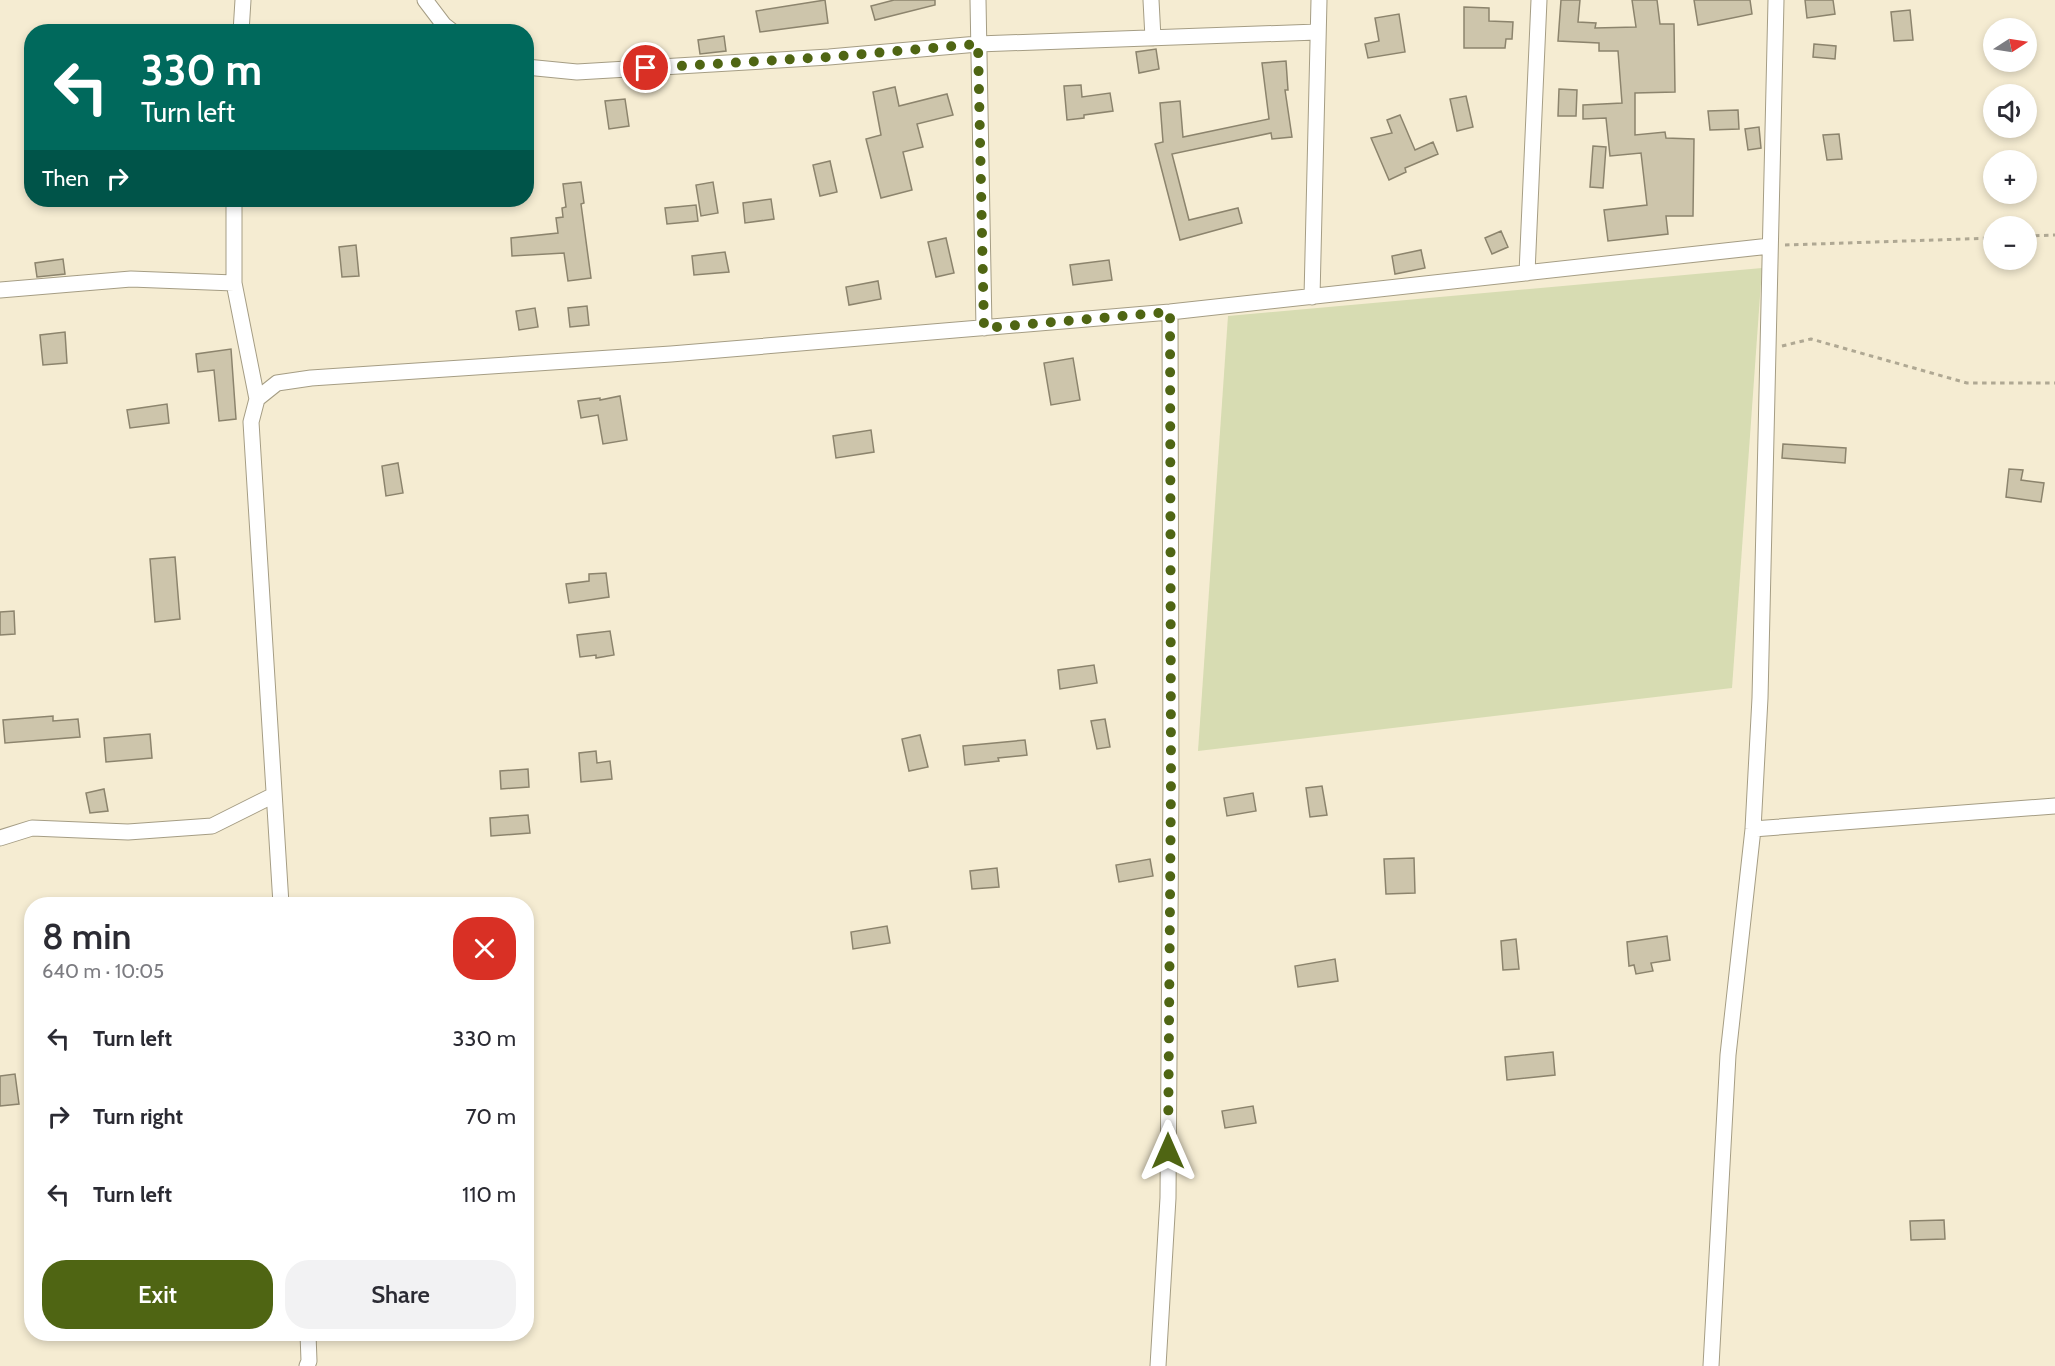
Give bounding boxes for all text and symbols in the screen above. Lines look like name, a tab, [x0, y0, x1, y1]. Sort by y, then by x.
north arrow	[1983, 18, 2037, 72]
map controls	[1983, 18, 2037, 270]
pin	[620, 42, 671, 93]
text: 330 m	[141, 44, 262, 96]
icon: left	[42, 48, 120, 126]
icon: arrive	[629, 51, 662, 84]
button: sound	[1983, 84, 2037, 138]
text: Turn left	[141, 96, 235, 129]
button: +	[1983, 150, 2037, 204]
icon: right	[101, 162, 134, 195]
text: Then	[42, 165, 89, 192]
button: −	[1983, 216, 2037, 270]
text: 8 min	[42, 914, 132, 958]
button: close	[453, 917, 516, 980]
text: 640 m · 10:05	[42, 959, 164, 983]
icon: left	[42, 1022, 75, 1055]
text: Turn left	[93, 1025, 172, 1052]
text: 330 m	[453, 1025, 516, 1052]
icon: right	[42, 1100, 75, 1133]
text: Turn right	[93, 1103, 183, 1130]
text: 70 m	[466, 1103, 516, 1130]
position arrow	[1136, 1119, 1200, 1183]
icon: left	[42, 1178, 75, 1211]
text: Turn left	[93, 1181, 172, 1208]
text: 110 m	[462, 1181, 516, 1208]
button: Exit	[42, 1260, 273, 1329]
button: Share	[285, 1260, 516, 1329]

